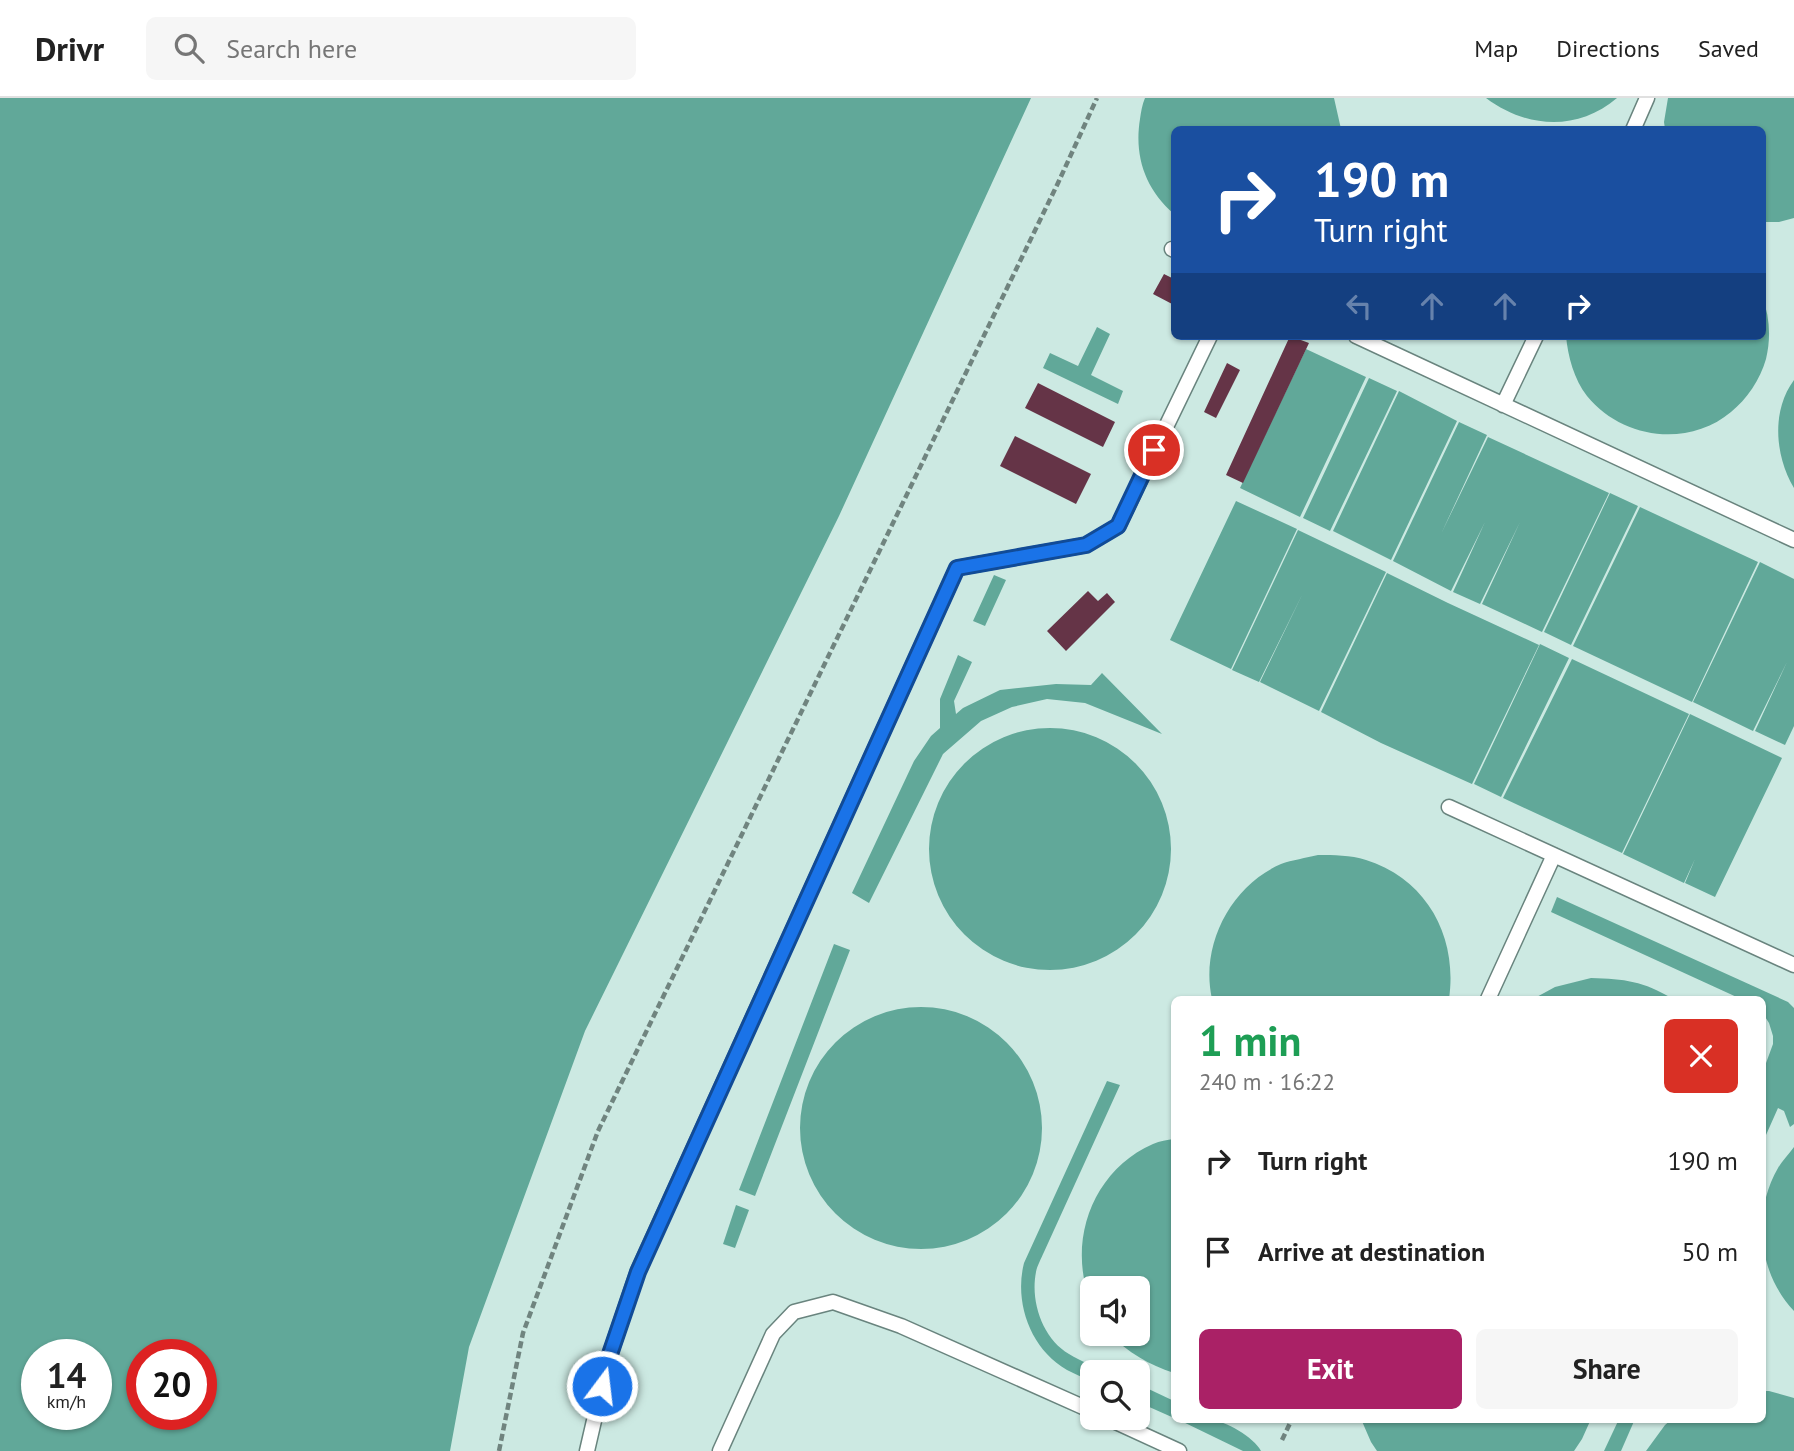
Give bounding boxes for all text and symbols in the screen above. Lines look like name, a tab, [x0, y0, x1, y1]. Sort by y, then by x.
search box	[146, 17, 636, 80]
text: Drivr	[35, 27, 104, 70]
icon: search	[170, 29, 208, 67]
text: Search here	[226, 32, 357, 65]
text: Map	[1474, 33, 1518, 64]
text: Directions	[1556, 33, 1660, 64]
text: Saved	[1698, 33, 1759, 64]
text: 190 m	[1314, 147, 1449, 211]
icon: right	[1199, 154, 1290, 245]
text: Turn right	[1314, 209, 1448, 251]
icon: left	[1340, 287, 1378, 325]
icon: ahead	[1413, 287, 1451, 325]
icon: ahead	[1486, 287, 1524, 325]
icon: right	[1559, 287, 1597, 325]
pin	[1124, 420, 1184, 480]
icon: arrive	[1135, 431, 1173, 469]
text: 1 min	[1199, 1013, 1301, 1068]
button: close	[1664, 1019, 1738, 1093]
text: 240 m · 16:22	[1199, 1067, 1335, 1096]
icon: right	[1199, 1142, 1237, 1180]
text: Turn right	[1258, 1144, 1367, 1177]
text: 190 m	[1667, 1144, 1738, 1177]
icon: arrive	[1199, 1233, 1237, 1271]
text: Arrive at destination	[1258, 1235, 1485, 1268]
text: 50 m	[1682, 1235, 1738, 1268]
map controls	[1080, 1276, 1150, 1430]
button: sound	[1080, 1276, 1150, 1346]
button: Exit	[1199, 1329, 1462, 1409]
button: Share	[1476, 1329, 1738, 1409]
speed limit sign: 20	[126, 1339, 217, 1430]
position arrow	[565, 1349, 639, 1423]
text: 14	[47, 1352, 86, 1398]
button: search	[1080, 1360, 1150, 1430]
text: km/h	[47, 1390, 86, 1413]

